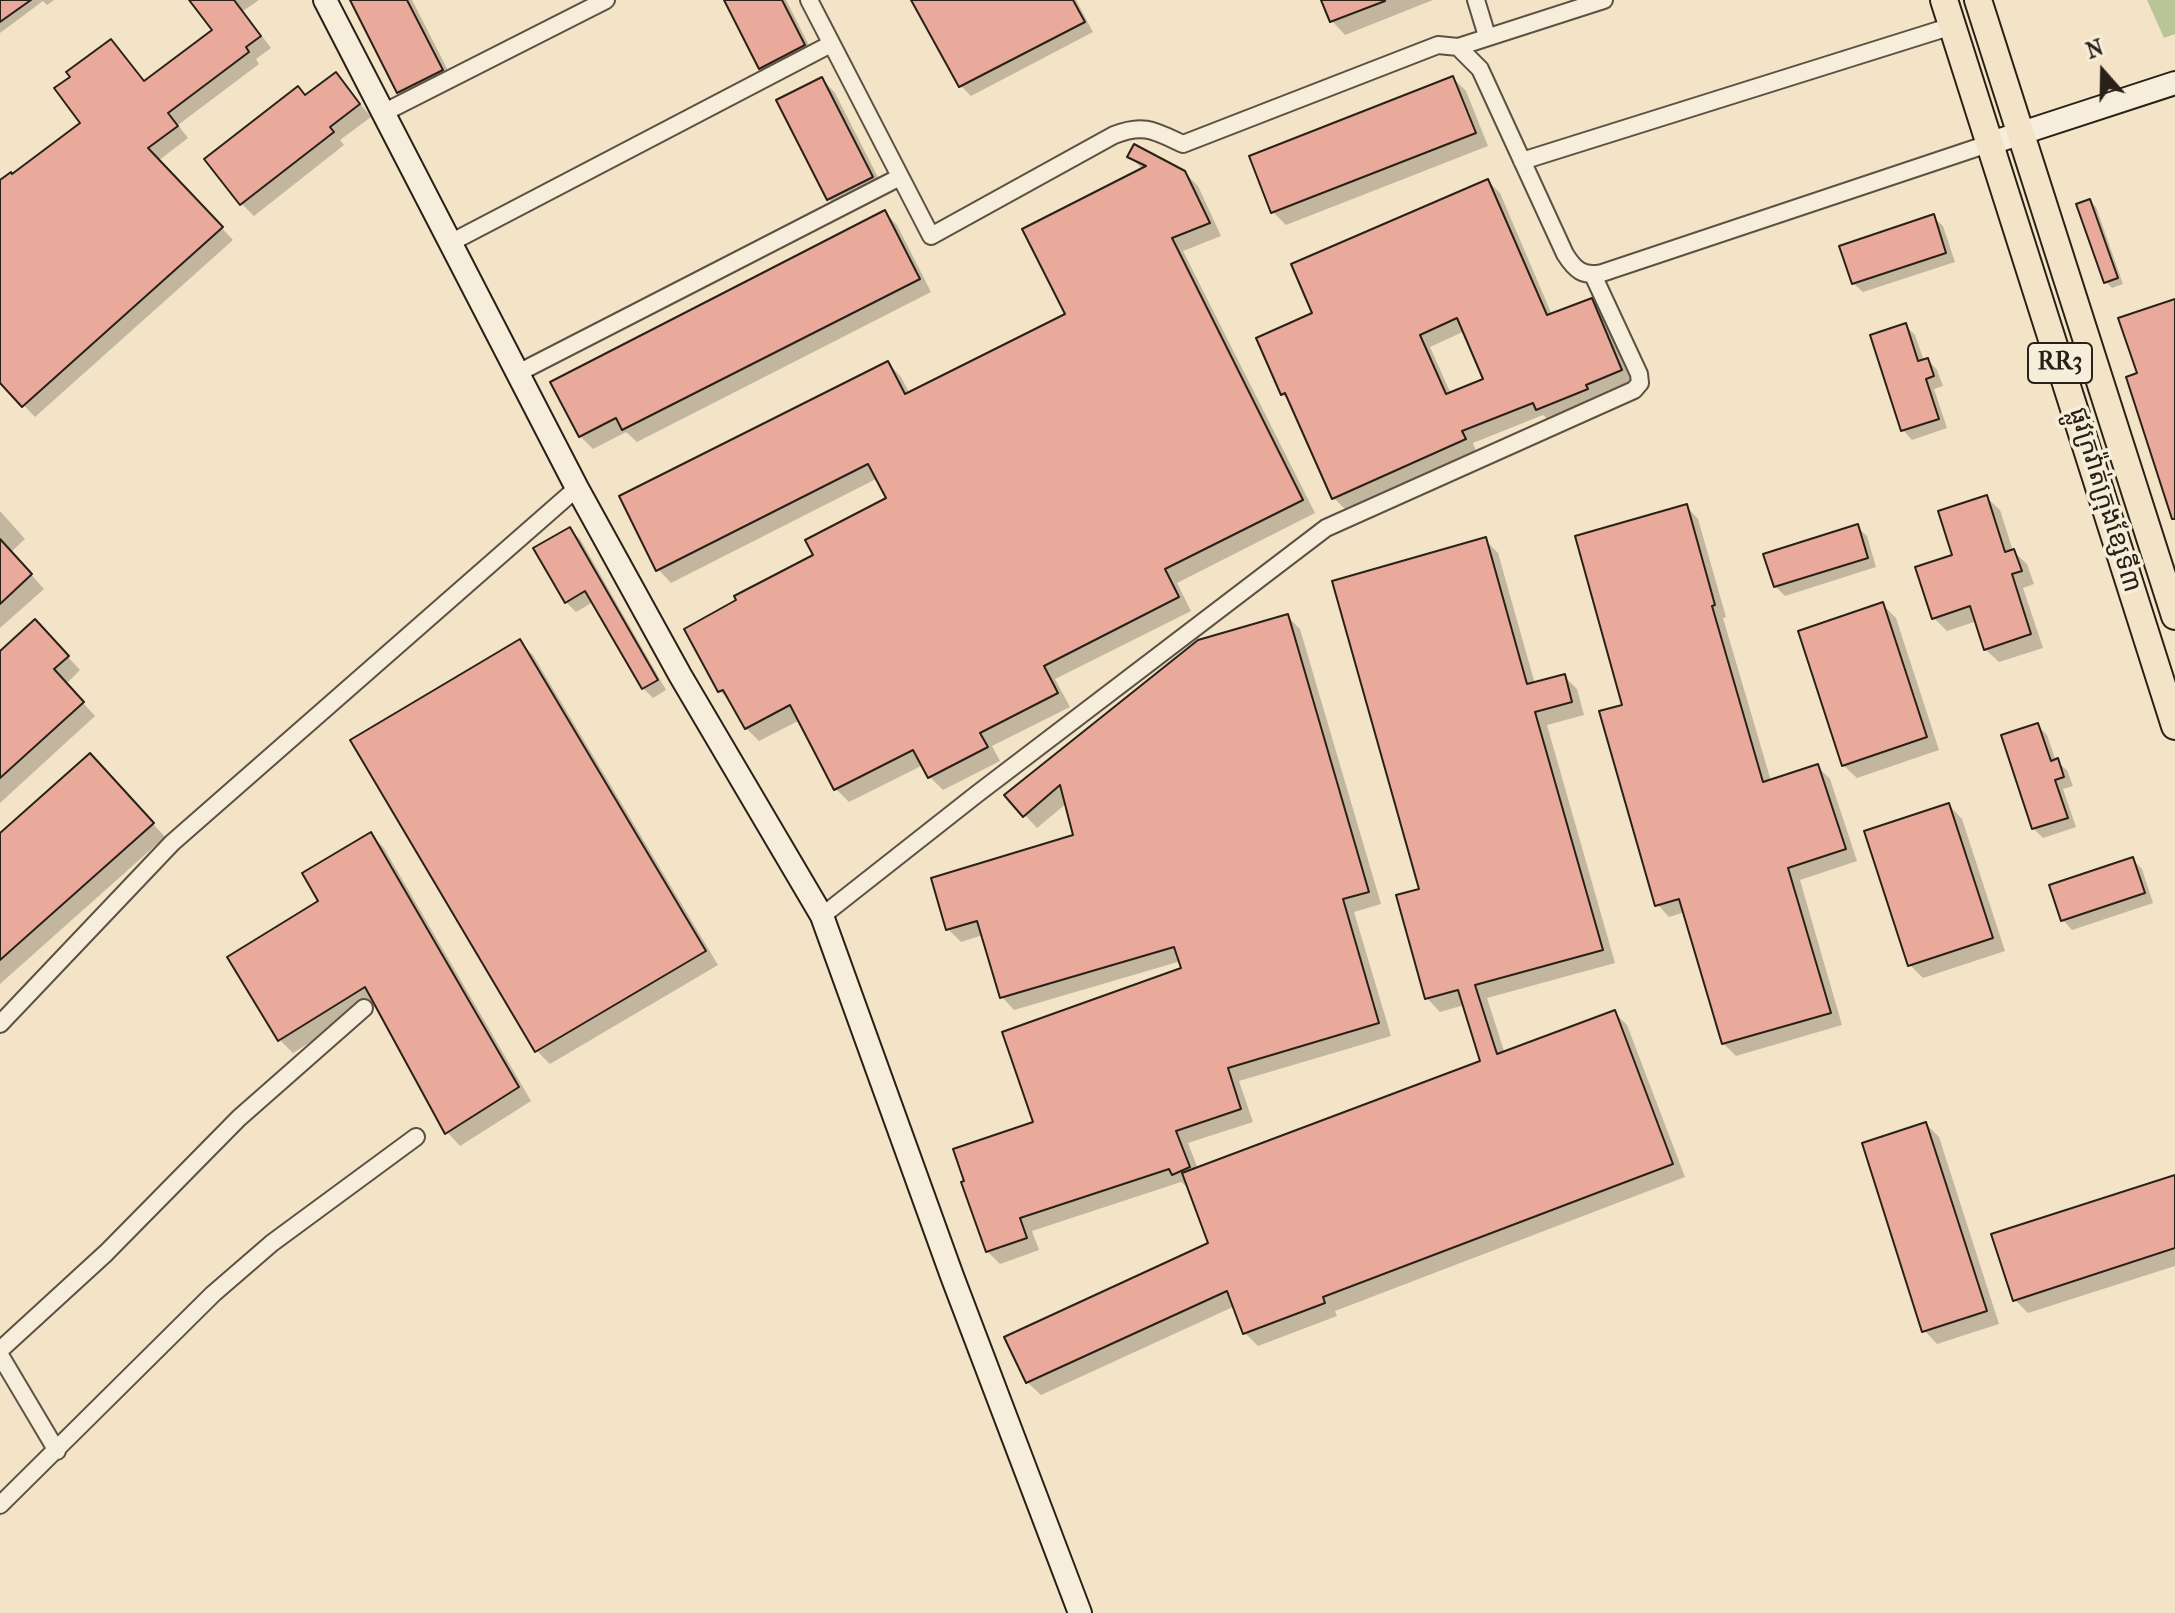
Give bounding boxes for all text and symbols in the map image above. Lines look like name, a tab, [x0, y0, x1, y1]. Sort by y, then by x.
north arrow	[2063, 32, 2143, 112]
text: N	[2082, 34, 2107, 65]
road number: RR3	[2028, 343, 2092, 383]
street label: ផ្លូវក្រវ៉ាត់ក្រុងខ្សែទី៣	[2061, 404, 2147, 596]

